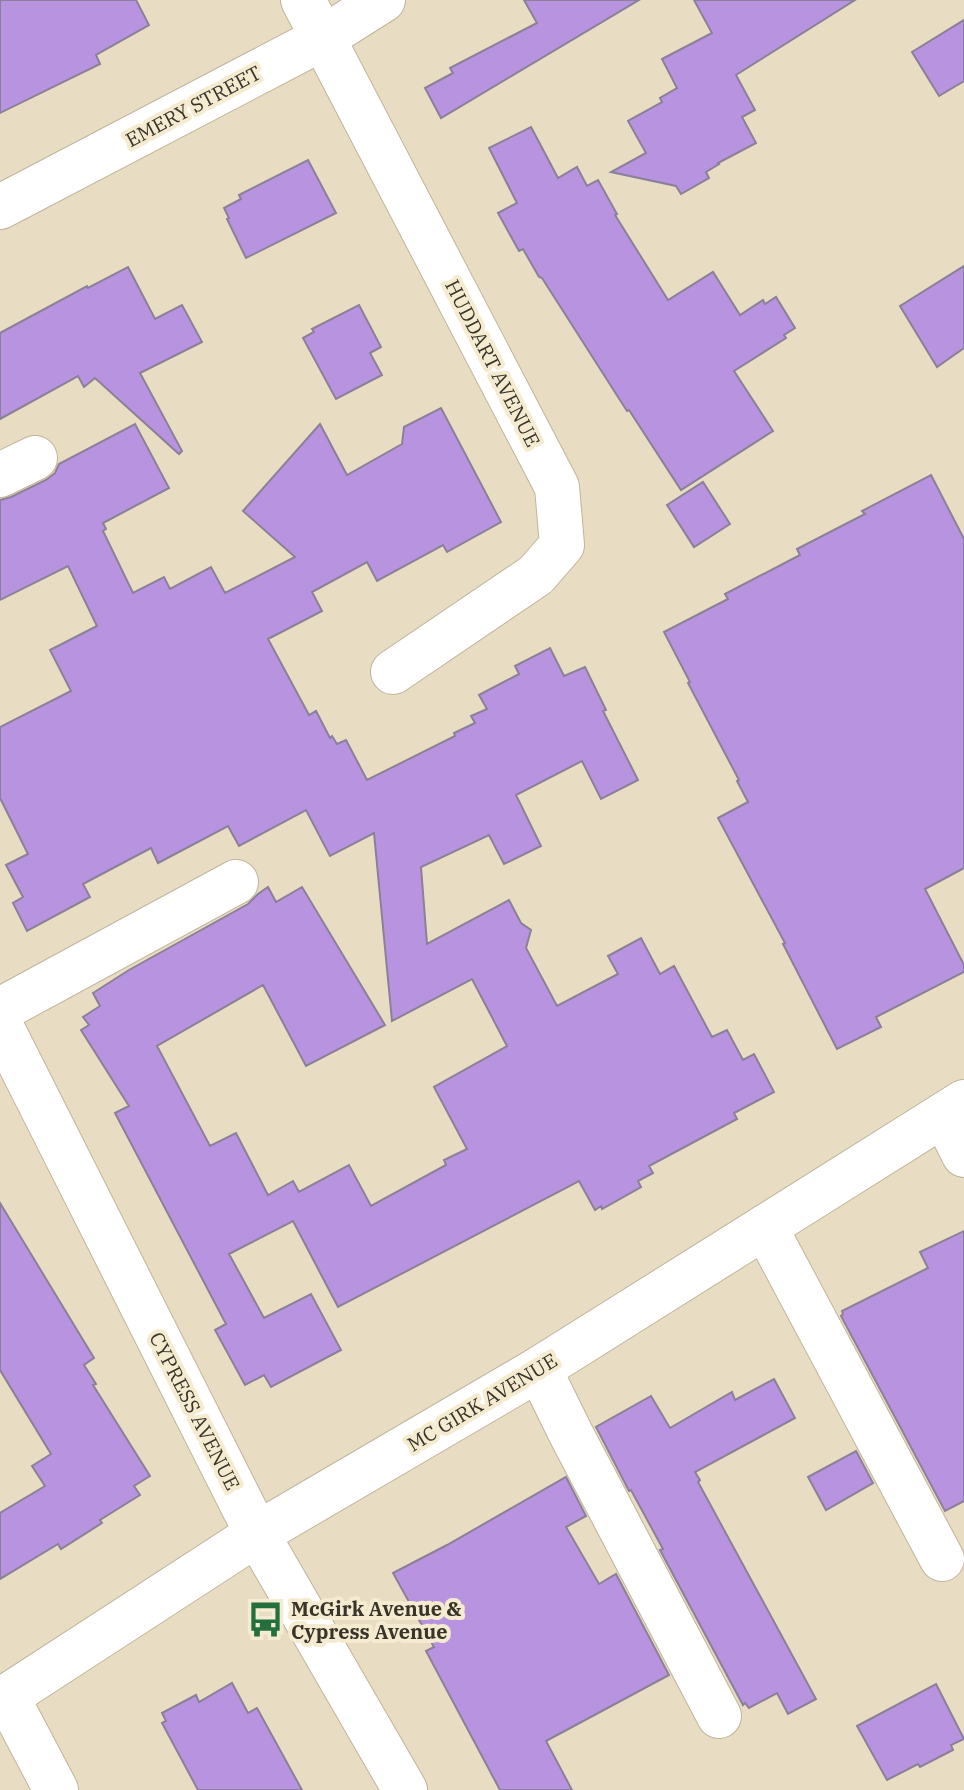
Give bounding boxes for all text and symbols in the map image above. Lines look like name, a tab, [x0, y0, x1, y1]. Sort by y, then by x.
street label: EMERY STREET	[121, 59, 265, 153]
street label: HUDDART AVENUE	[439, 275, 547, 451]
street label: CYPRESS AVENUE	[143, 1327, 247, 1495]
street label: MC GIRK AVENUE	[402, 1347, 562, 1457]
place label: McGirk Avenue & Cypress Avenue	[291, 1595, 462, 1645]
bus stop icon: McGirk Avenue & Cypress Avenue	[246, 1600, 284, 1638]

